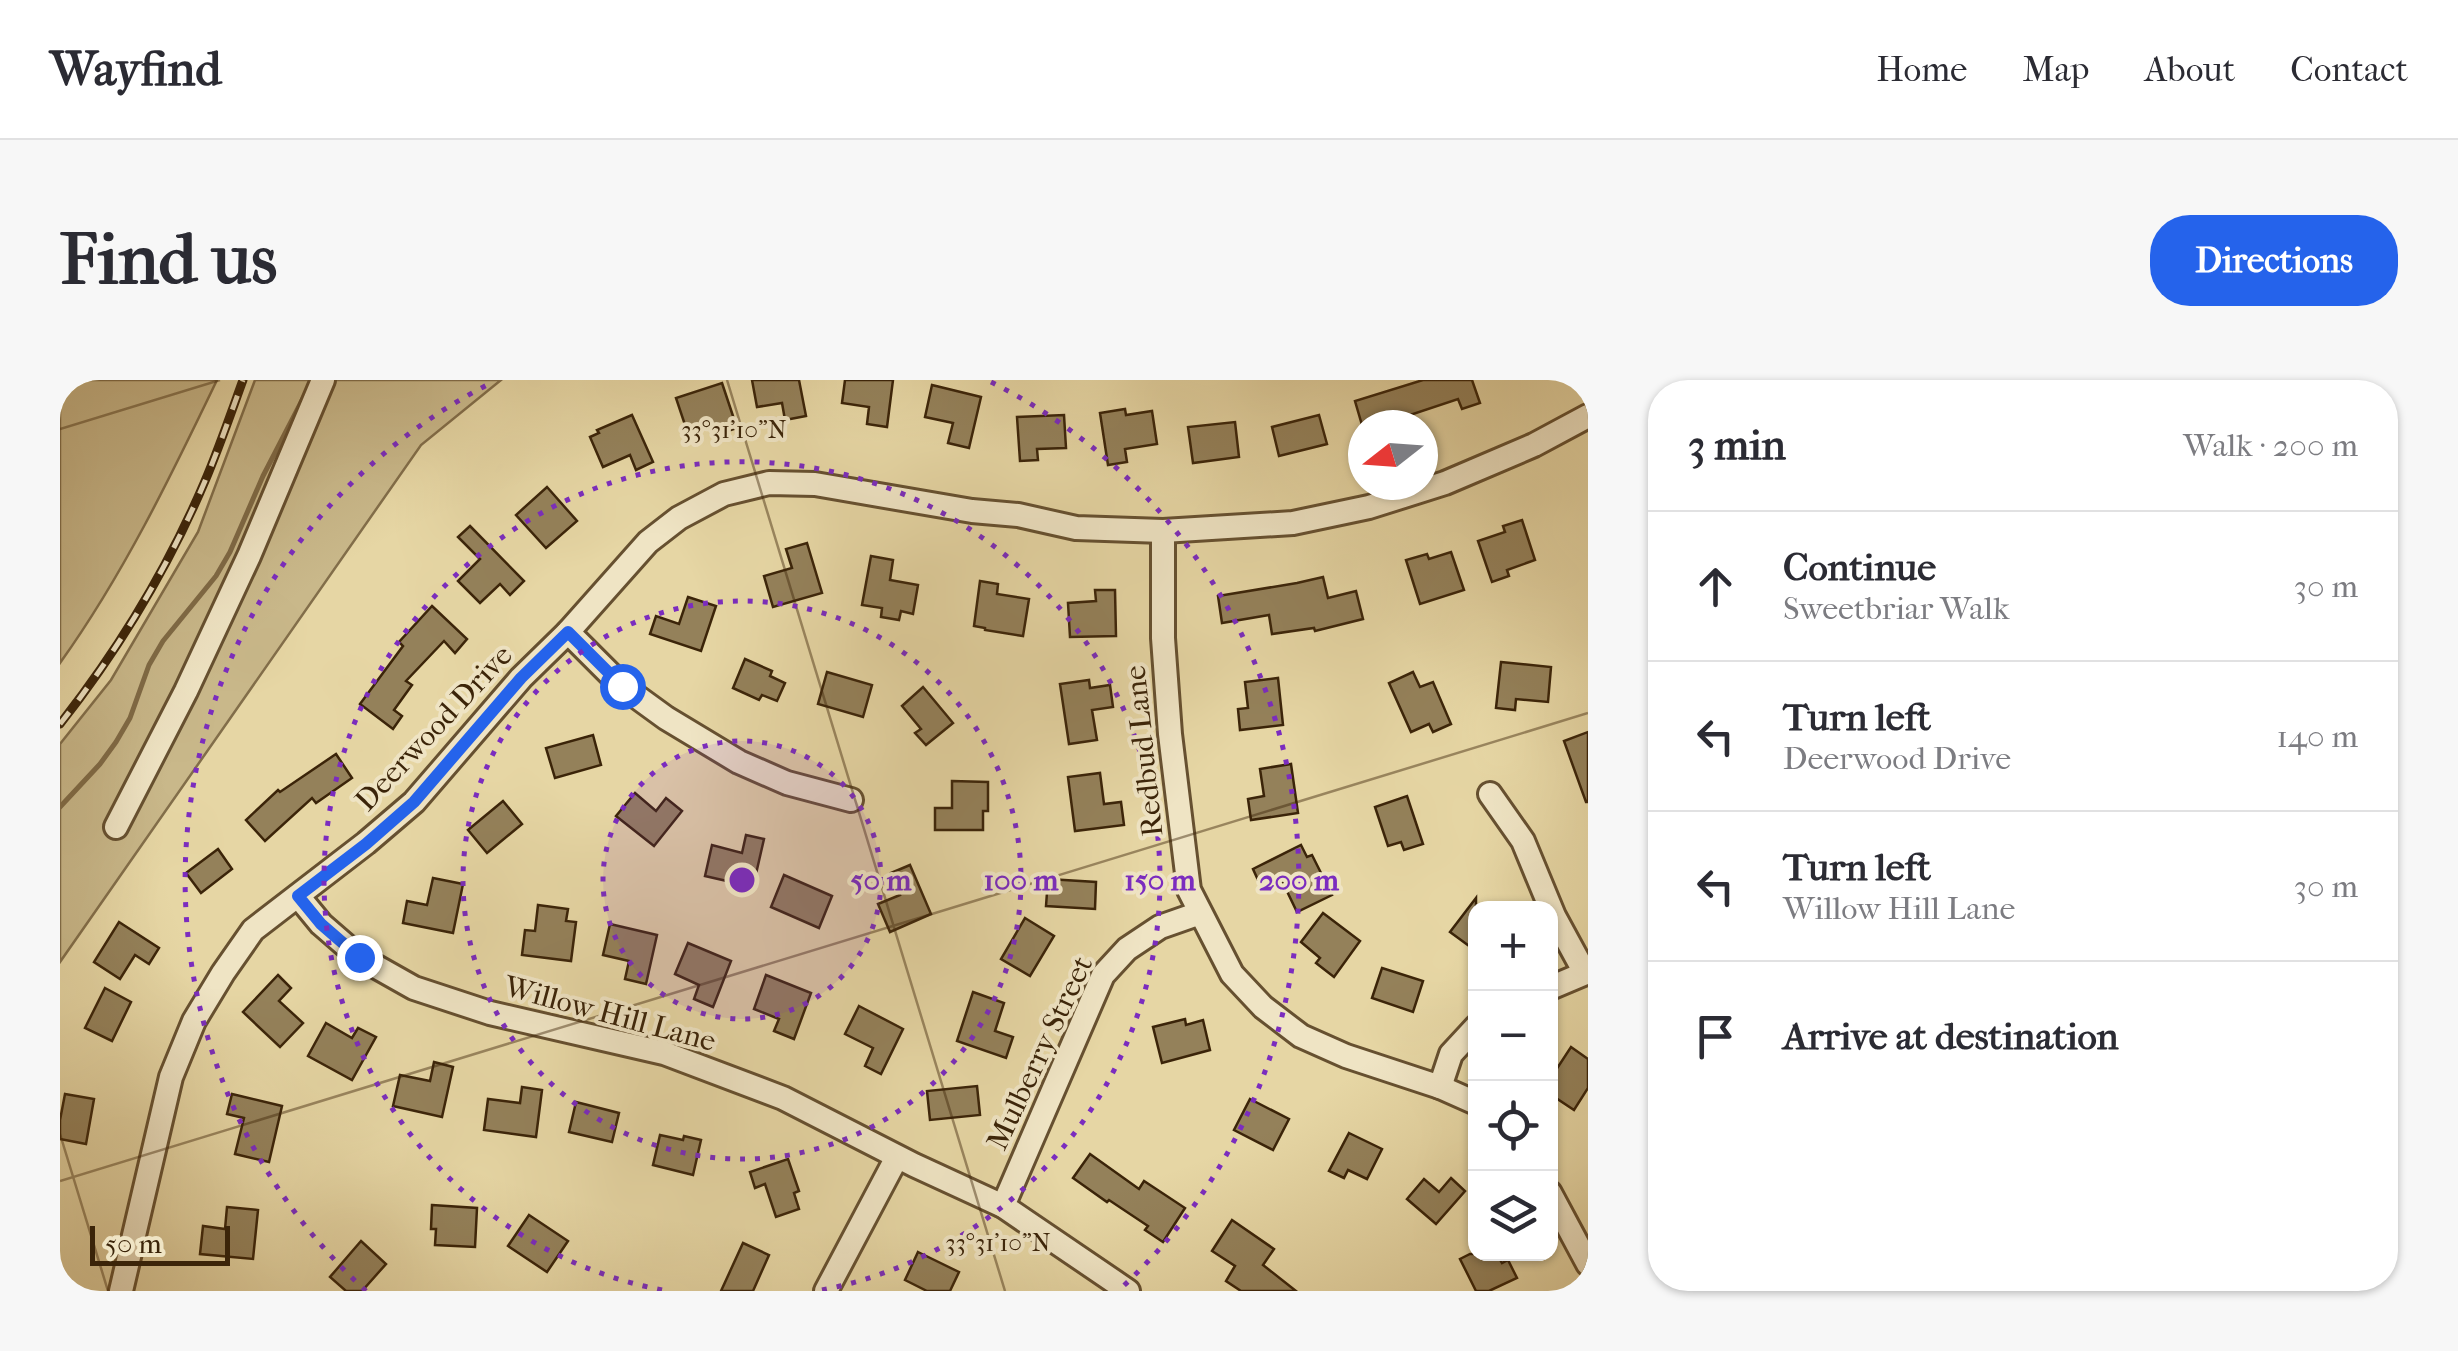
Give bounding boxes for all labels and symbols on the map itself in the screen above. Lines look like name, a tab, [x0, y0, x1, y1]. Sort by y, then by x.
north arrow	[1348, 410, 1438, 500]
text: 33°31'10"N	[681, 415, 787, 444]
street label: Deerwood Drive	[348, 638, 520, 818]
route start	[600, 664, 646, 710]
street label: Redbud Lane	[1118, 664, 1170, 838]
centre of rings	[724, 862, 760, 898]
text: 50 m	[851, 863, 912, 898]
text: 100 m	[983, 863, 1060, 898]
text: 150 m	[1124, 863, 1197, 898]
text: 200 m	[1259, 863, 1340, 898]
route end	[337, 935, 383, 981]
street label: Mulberry Street	[980, 950, 1100, 1155]
street label: Willow Hill Lane	[499, 969, 720, 1059]
scale bar	[90, 1221, 230, 1266]
text: 33°31'10"N	[945, 1228, 1051, 1257]

